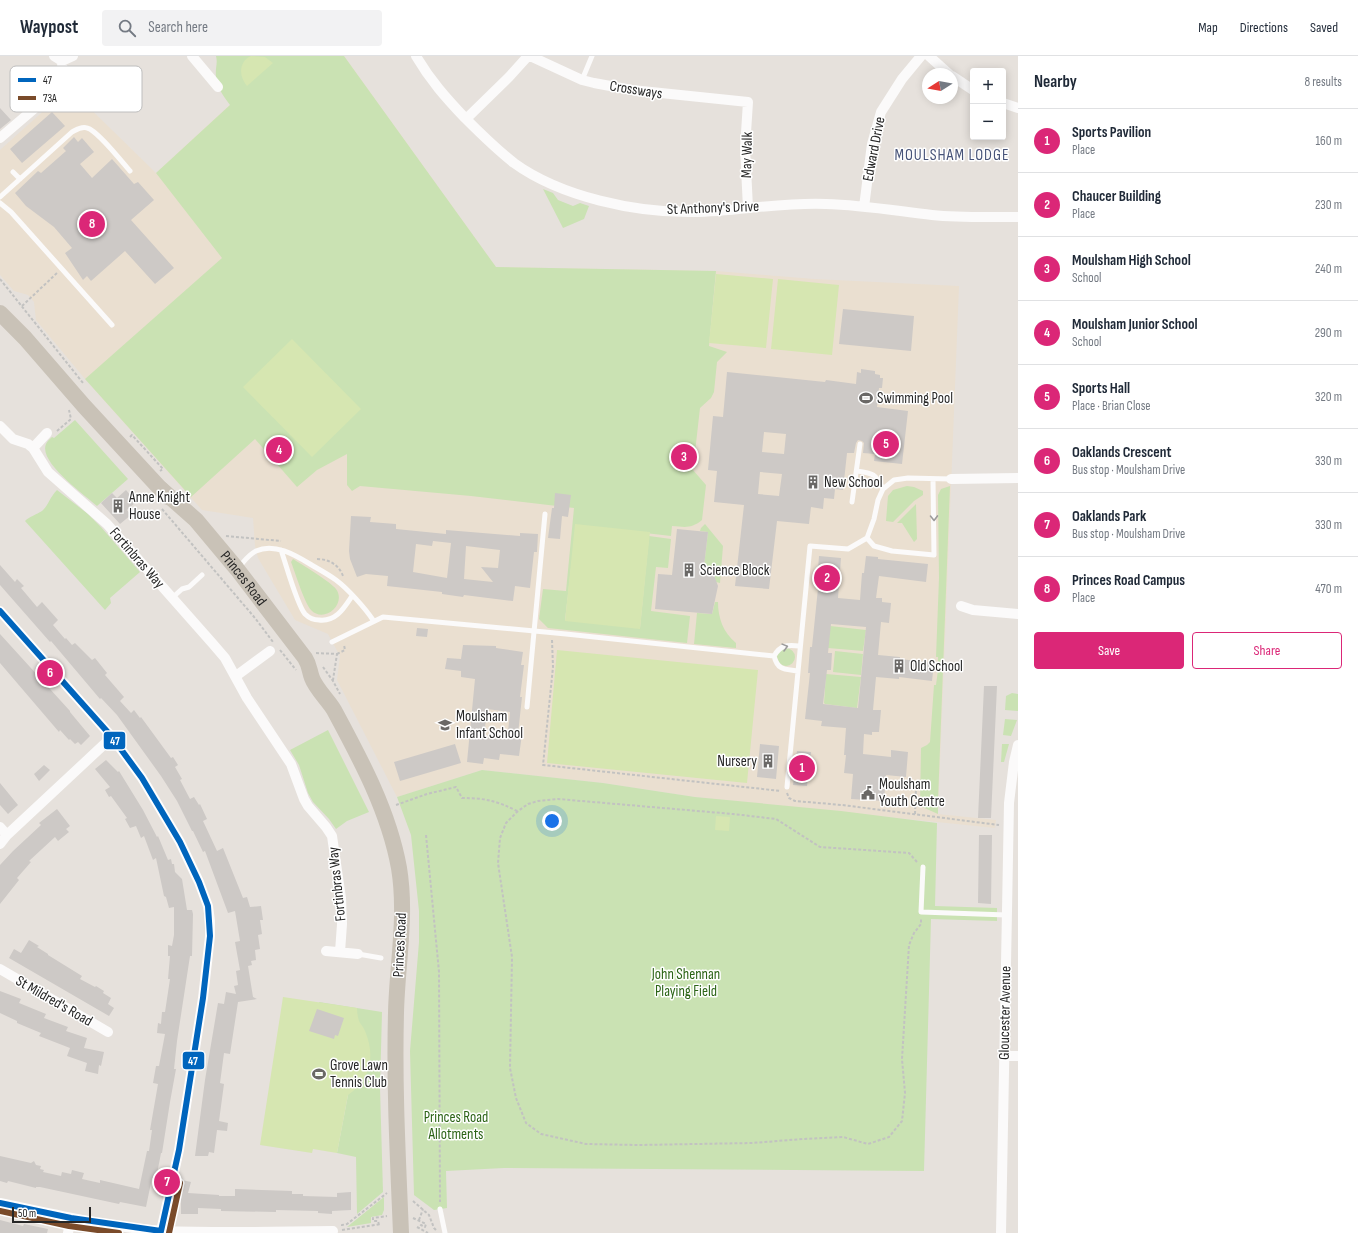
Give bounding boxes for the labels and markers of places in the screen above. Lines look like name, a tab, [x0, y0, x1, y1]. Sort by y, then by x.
pin: 8	[79, 209, 105, 239]
place label: Swimming Pool	[877, 389, 953, 408]
sports icon: Swimming Pool	[858, 390, 874, 406]
pin: 5	[873, 429, 899, 459]
pin: 4	[266, 435, 292, 465]
pin: 3	[671, 442, 697, 472]
place label: New School	[824, 473, 883, 492]
building icon: New School	[805, 474, 821, 490]
place label: Anne Knight House	[128, 488, 190, 524]
building icon: Anne Knight House	[110, 498, 126, 514]
place label: Science Block	[700, 561, 770, 580]
building icon: Science Block	[681, 562, 697, 578]
pin: 2	[814, 563, 840, 593]
place label: Old School	[910, 657, 963, 676]
pin: 6	[37, 658, 63, 688]
building icon: Old School	[891, 658, 907, 674]
place label: Moulsham Infant School	[456, 707, 523, 743]
school or university icon: Moulsham Infant School	[437, 717, 453, 733]
place label: Nursery	[717, 752, 757, 771]
building icon: Nursery	[760, 753, 776, 769]
pin: 1	[789, 753, 815, 783]
place label: Moulsham Youth Centre	[879, 775, 945, 811]
public building icon: Moulsham Youth Centre	[860, 785, 876, 801]
place label: Grove Lawn Tennis Club	[330, 1056, 388, 1092]
sports icon: Grove Lawn Tennis Club	[311, 1066, 327, 1082]
pin: 7	[154, 1167, 180, 1197]

